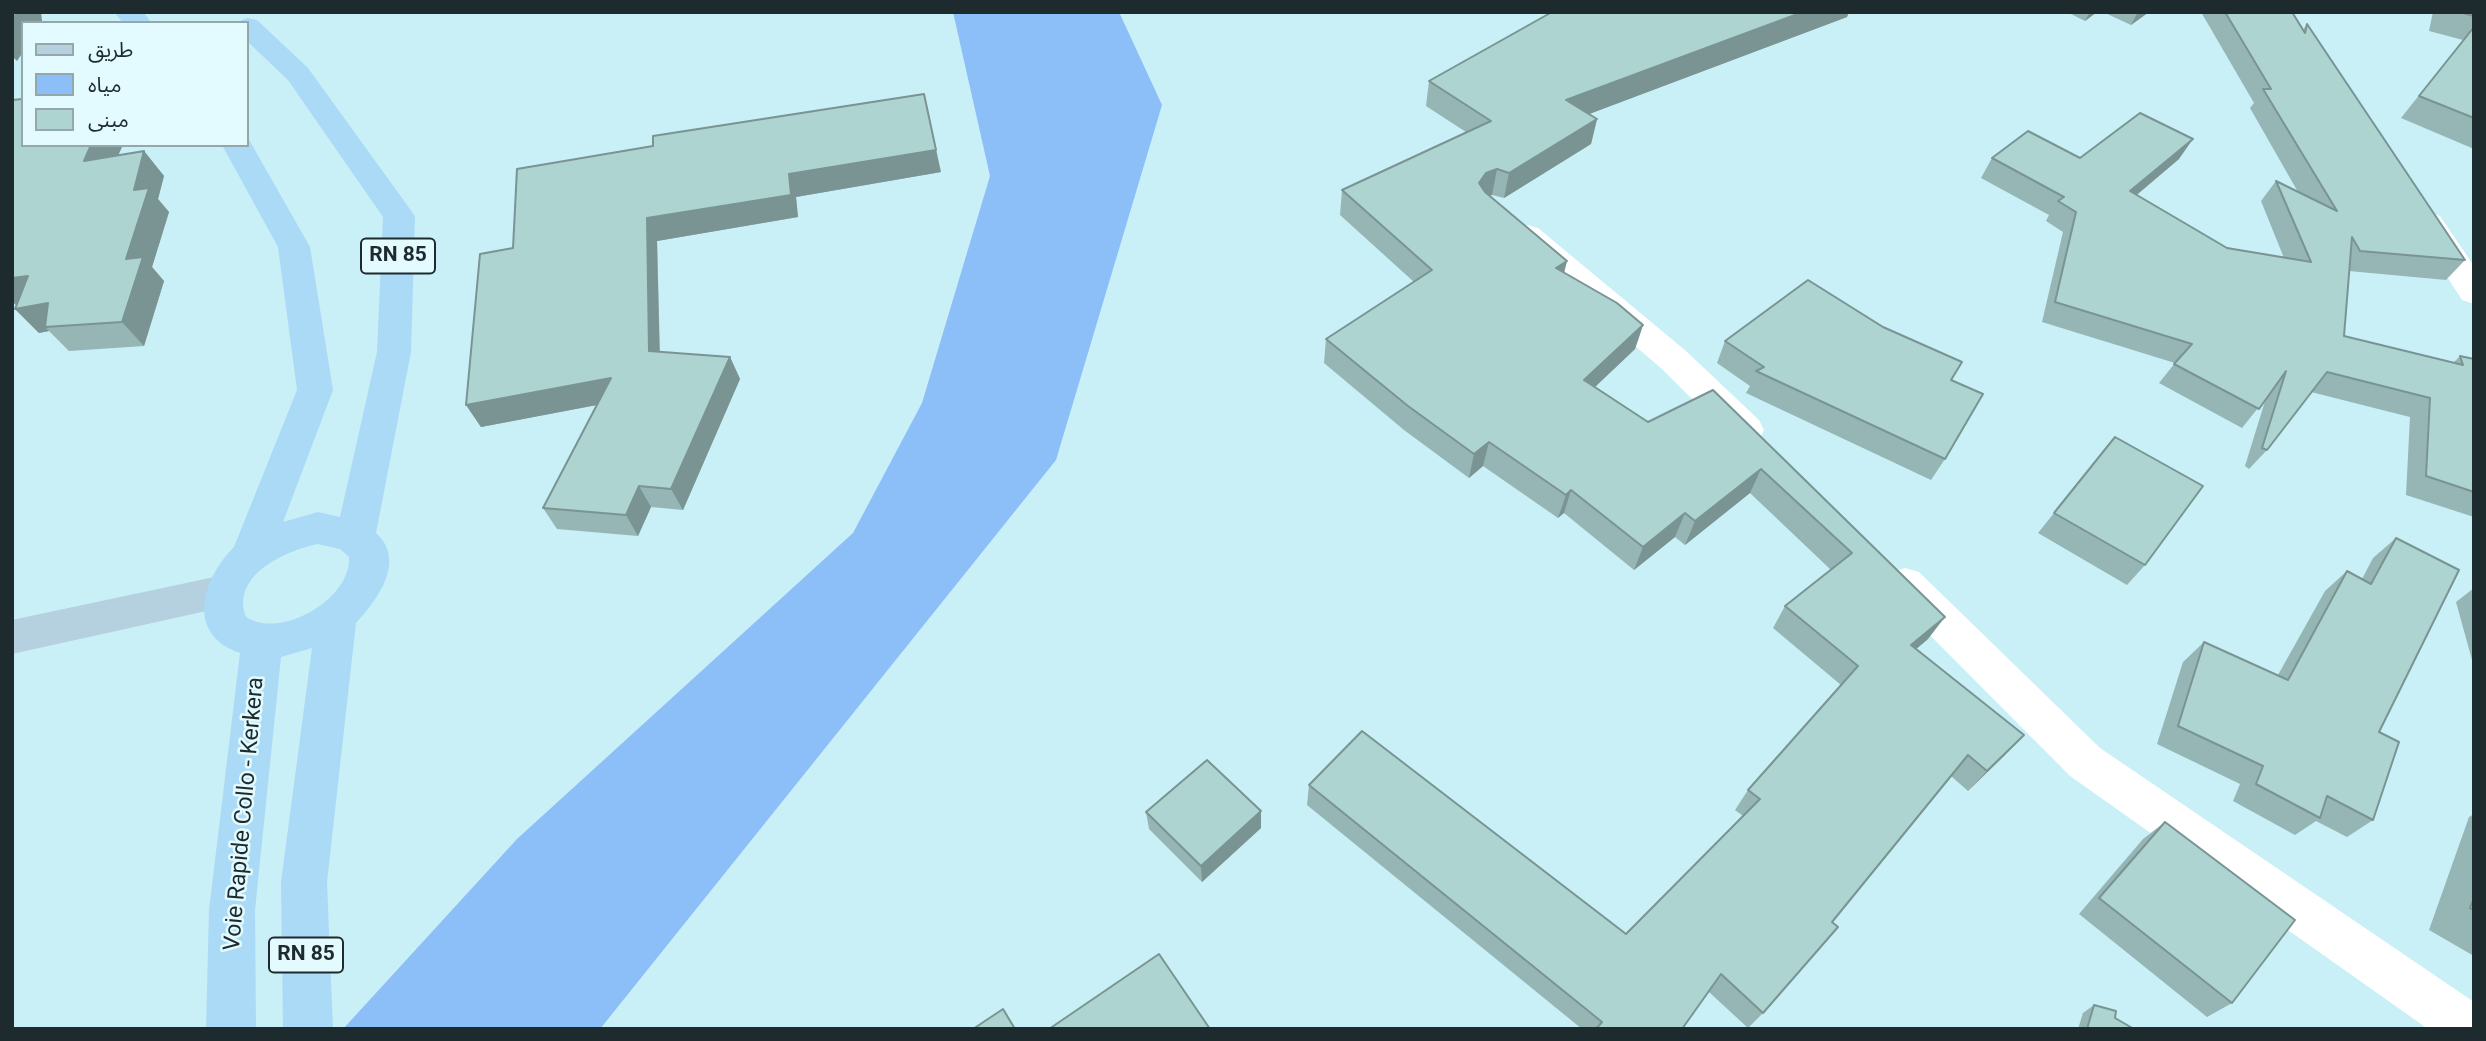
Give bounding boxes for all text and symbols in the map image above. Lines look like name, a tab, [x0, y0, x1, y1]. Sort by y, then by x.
legend	[21, 21, 248, 147]
text: طريق	[88, 38, 133, 62]
text: مياه	[88, 73, 121, 97]
text: مبنى	[88, 108, 129, 132]
road number: RN 85	[361, 238, 435, 274]
street label: Voie Rapide Collo - Kerkera	[219, 676, 271, 952]
road number: RN 85	[269, 937, 343, 972]

